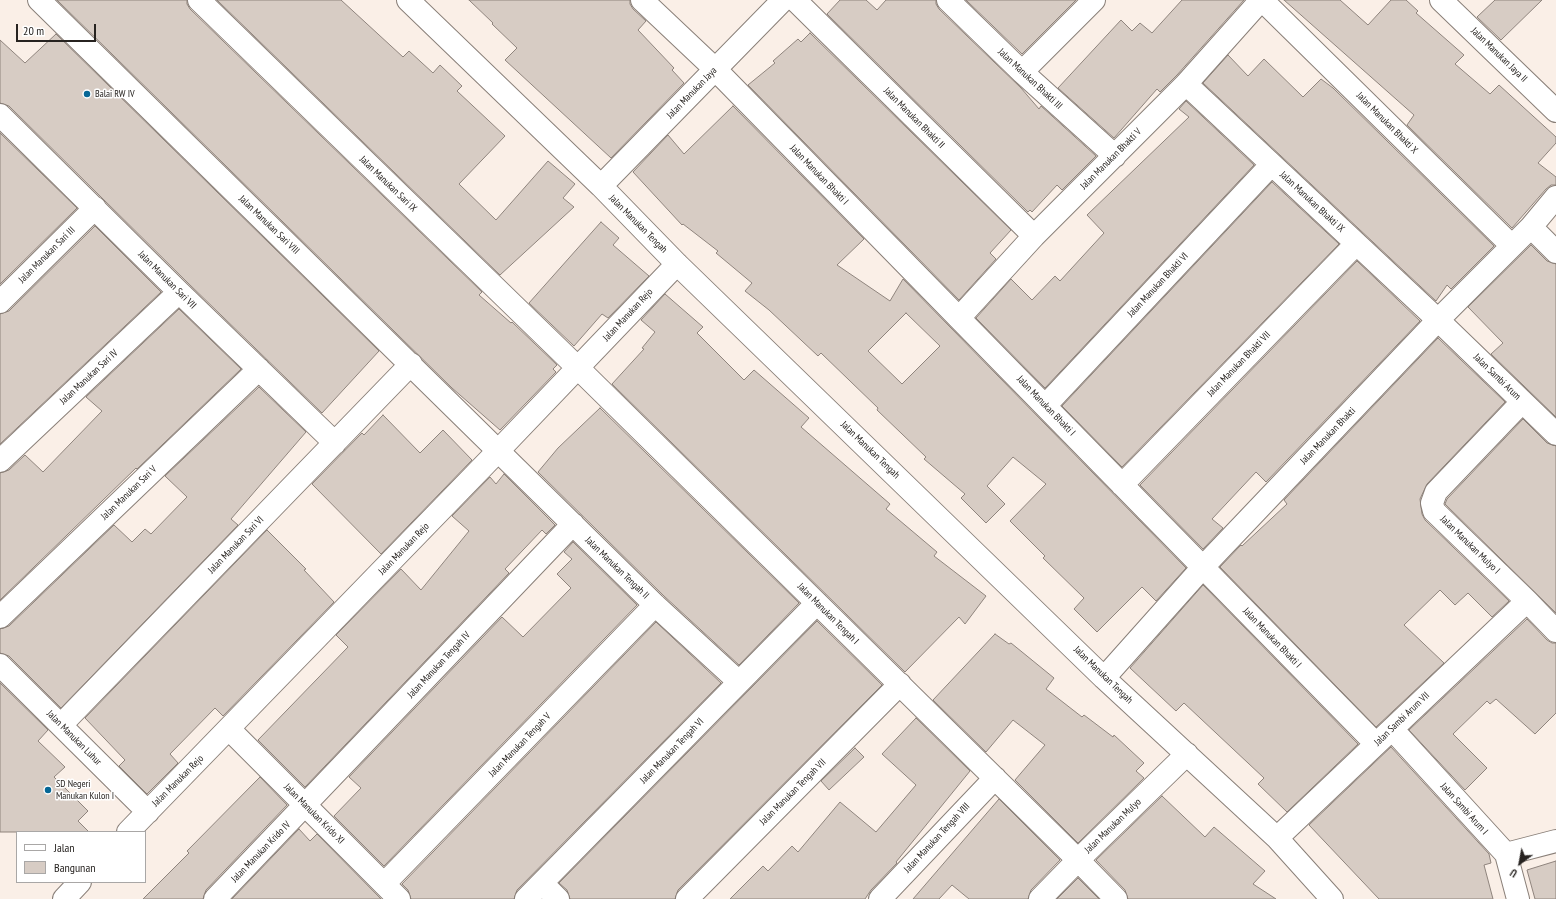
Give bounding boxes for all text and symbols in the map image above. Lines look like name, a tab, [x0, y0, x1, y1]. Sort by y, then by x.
scale bar	[18, 16, 98, 42]
text: 20 m	[23, 23, 44, 38]
street label: Jalan Manukan Jaya II	[1468, 25, 1530, 85]
street label: Jalan Manukan Bhakti III	[995, 46, 1065, 112]
street label: Jalan Manukan Jaya	[664, 65, 720, 121]
street label: Jalan Manukan Bhakti II	[881, 85, 947, 151]
place label: Balai RW IV	[95, 88, 135, 100]
marker: Balai RW IV	[82, 89, 92, 99]
street label: Jalan Manukan Bhakti X	[1354, 90, 1420, 156]
street label: Jalan Manukan Bhakti V	[1078, 126, 1144, 192]
street label: Jalan Manukan Bhakti I	[787, 142, 851, 208]
street label: Jalan Manukan Sari IX	[357, 154, 419, 214]
street label: Jalan Manukan Bhakti IX	[1277, 169, 1347, 235]
street label: Jalan Manukan Tengah	[606, 192, 670, 256]
street label: Jalan Manukan Sari VIII	[236, 193, 302, 257]
street label: Jalan Manukan Sari III	[16, 224, 78, 286]
street label: Jalan Manukan Sari VII	[135, 248, 199, 312]
street label: Jalan Manukan Bhakti VI	[1125, 250, 1191, 320]
street label: Jalan Manukan Rejo	[601, 286, 655, 344]
street label: Jalan Manukan Bhakti VII	[1205, 329, 1273, 399]
street label: Jalan Manukan Sari IV	[57, 347, 121, 407]
street label: Jalan Sambi Arum	[1471, 352, 1523, 402]
street label: Jalan Manukan Bhakti I	[1014, 373, 1078, 439]
street label: Jalan Manukan Bhakti	[1298, 405, 1358, 467]
street label: Jalan Manukan Tengah	[838, 419, 902, 481]
street label: Jalan Manukan Sari V	[99, 463, 159, 523]
street label: Jalan Manukan Mulyo I	[1438, 513, 1502, 577]
street label: Jalan Manukan Sari VI	[206, 514, 266, 576]
street label: Jalan Manukan Rejo	[376, 520, 432, 578]
street label: Jalan Manukan Tengah II	[583, 534, 651, 602]
street label: Jalan Manukan Tengah I	[795, 581, 861, 647]
street label: Jalan Manukan Bhakti I	[1240, 605, 1304, 671]
street label: Jalan Manukan Tengah IV	[405, 629, 473, 701]
street label: Jalan Manukan Tengah	[1071, 644, 1135, 706]
street label: Jalan Sambi Arum VII	[1372, 690, 1432, 748]
street label: Jalan Manukan Luhur	[44, 708, 104, 768]
street label: Jalan Manukan Tengah V	[486, 711, 554, 779]
street label: Jalan Manukan Tengah VI	[638, 716, 706, 786]
street label: Jalan Manukan Rejo	[150, 753, 206, 809]
street label: Jalan Manukan Tengah VII	[757, 756, 829, 828]
place label: SD Negeri Manukan Kulon I	[56, 778, 114, 802]
street label: Jalan Manukan Krido XI	[281, 781, 347, 847]
street label: Jalan Sambi Arum I	[1438, 781, 1490, 837]
marker: SD Negeri Manukan Kulon I	[43, 785, 53, 795]
street label: Jalan Manukan Mulyo	[1082, 796, 1144, 856]
street label: Jalan Manukan Tengah VIII	[902, 801, 972, 875]
street label: Jalan Manukan Krido IV	[229, 819, 293, 885]
legend	[16, 831, 146, 883]
text: Jalan	[54, 840, 75, 855]
north arrow	[1500, 843, 1540, 883]
text: Bangunan	[54, 860, 95, 875]
text: U	[1508, 866, 1520, 881]

